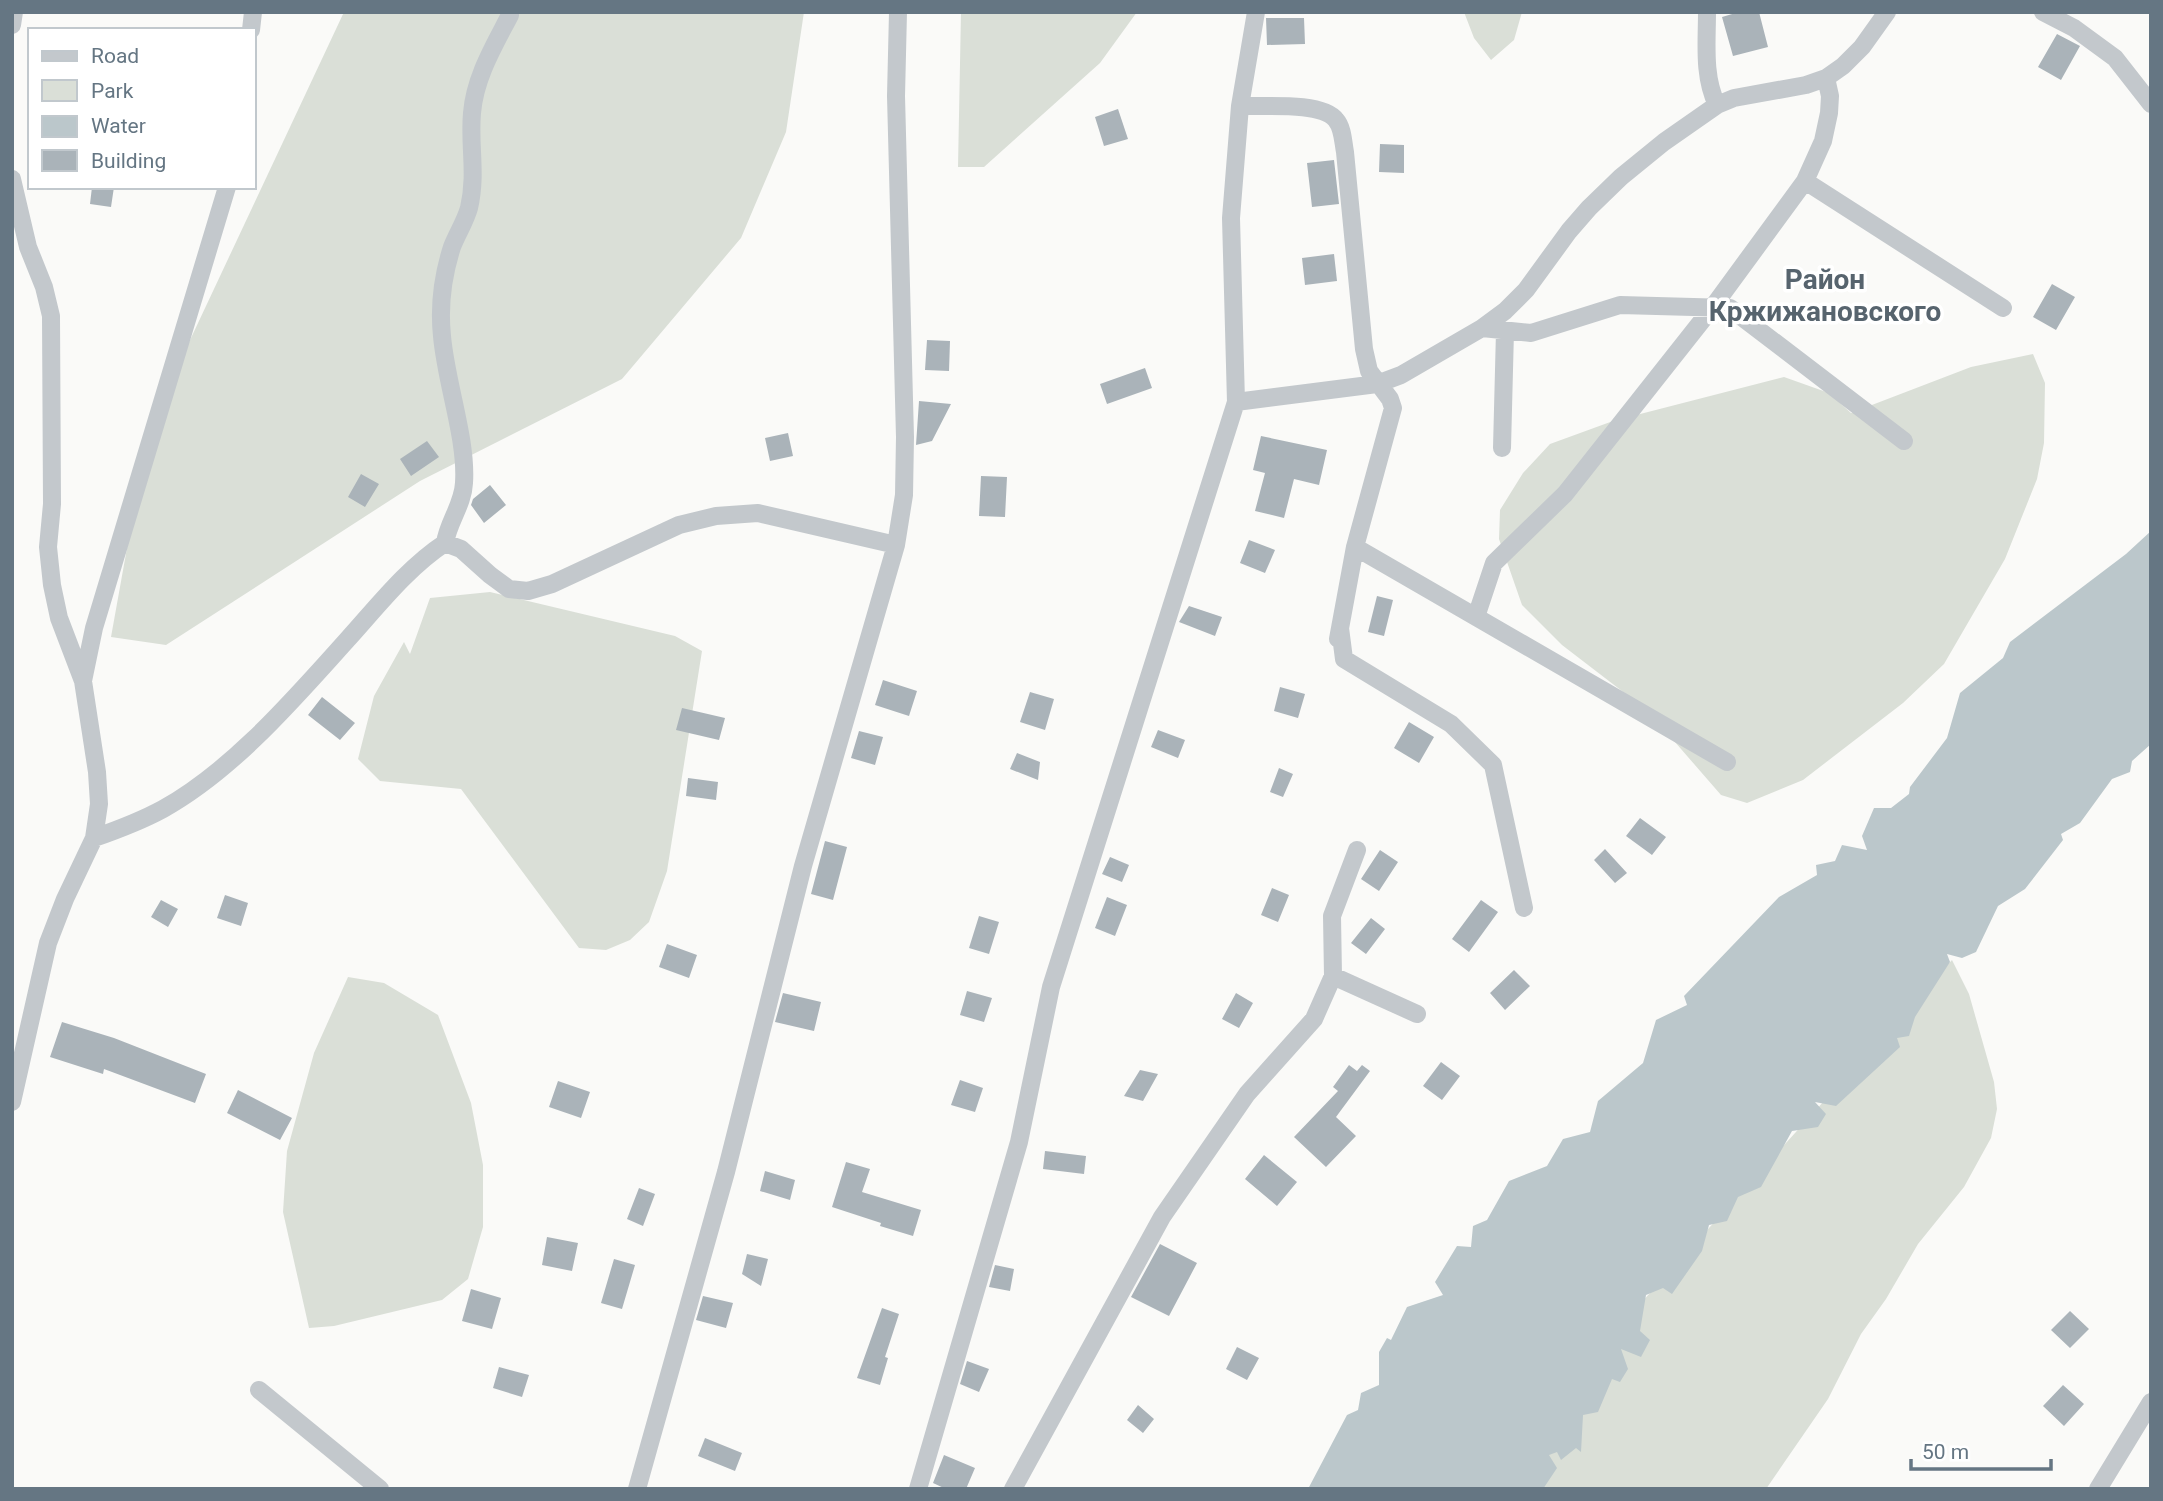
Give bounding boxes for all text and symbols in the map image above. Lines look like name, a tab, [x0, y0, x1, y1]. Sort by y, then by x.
legend	[28, 28, 256, 189]
text: Road	[91, 44, 139, 68]
text: Park	[91, 79, 134, 103]
text: Water	[91, 114, 146, 138]
text: Building	[91, 149, 166, 173]
district label: Район Кржижановского	[1709, 263, 1941, 328]
scale bar	[1911, 1428, 2051, 1472]
text: 50 m	[1922, 1440, 1969, 1464]

